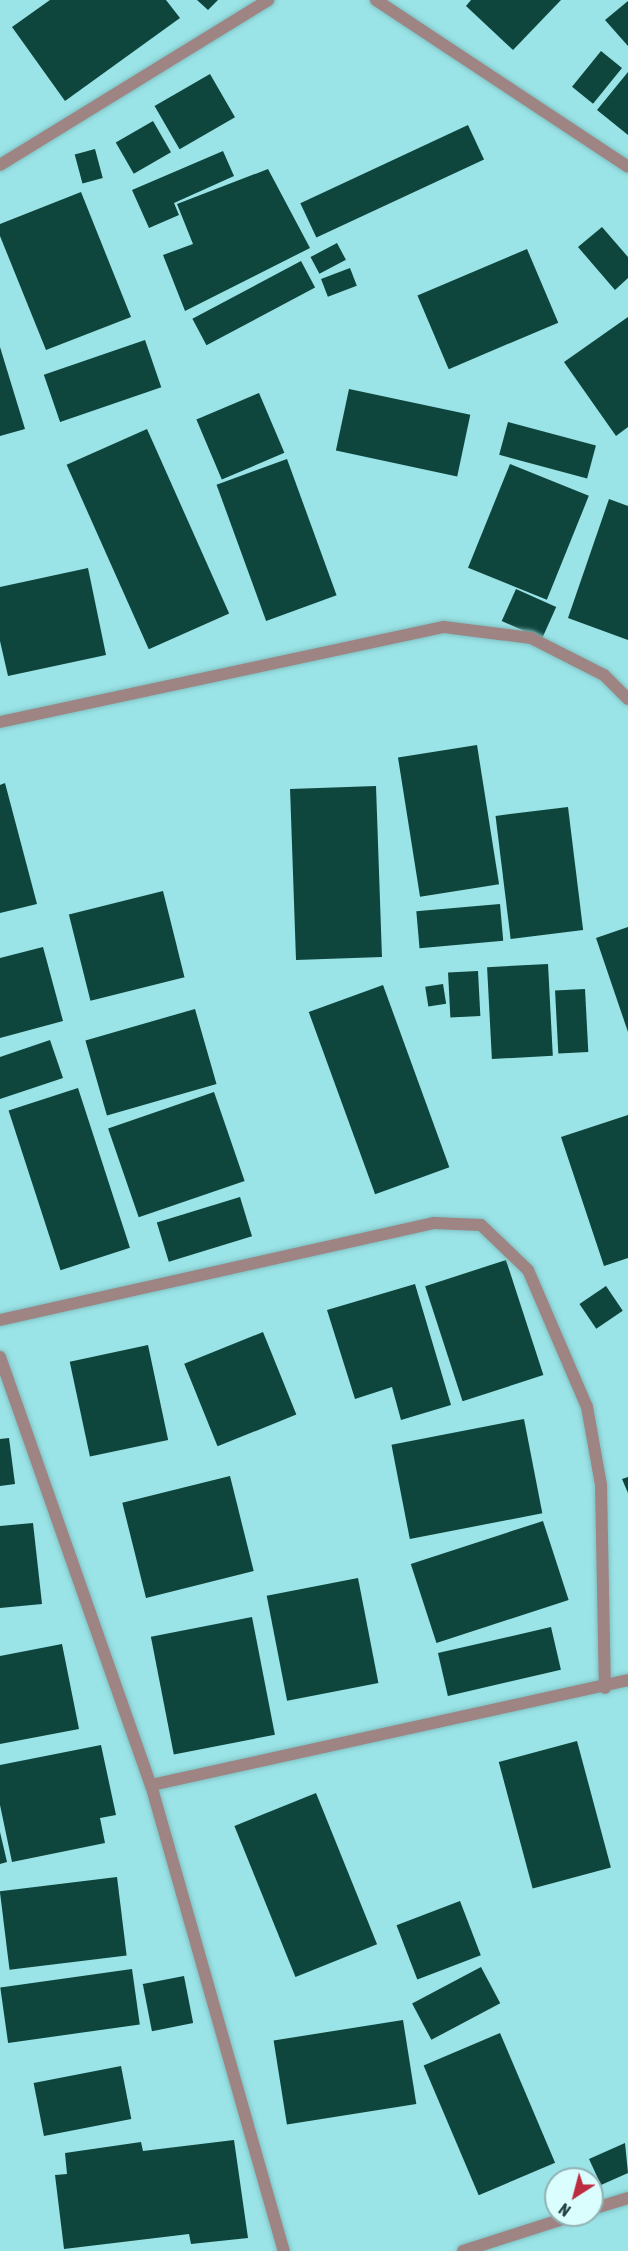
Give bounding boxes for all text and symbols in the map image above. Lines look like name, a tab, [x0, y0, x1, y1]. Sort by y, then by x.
north arrow	[544, 2167, 604, 2227]
text: N	[555, 2200, 574, 2220]

